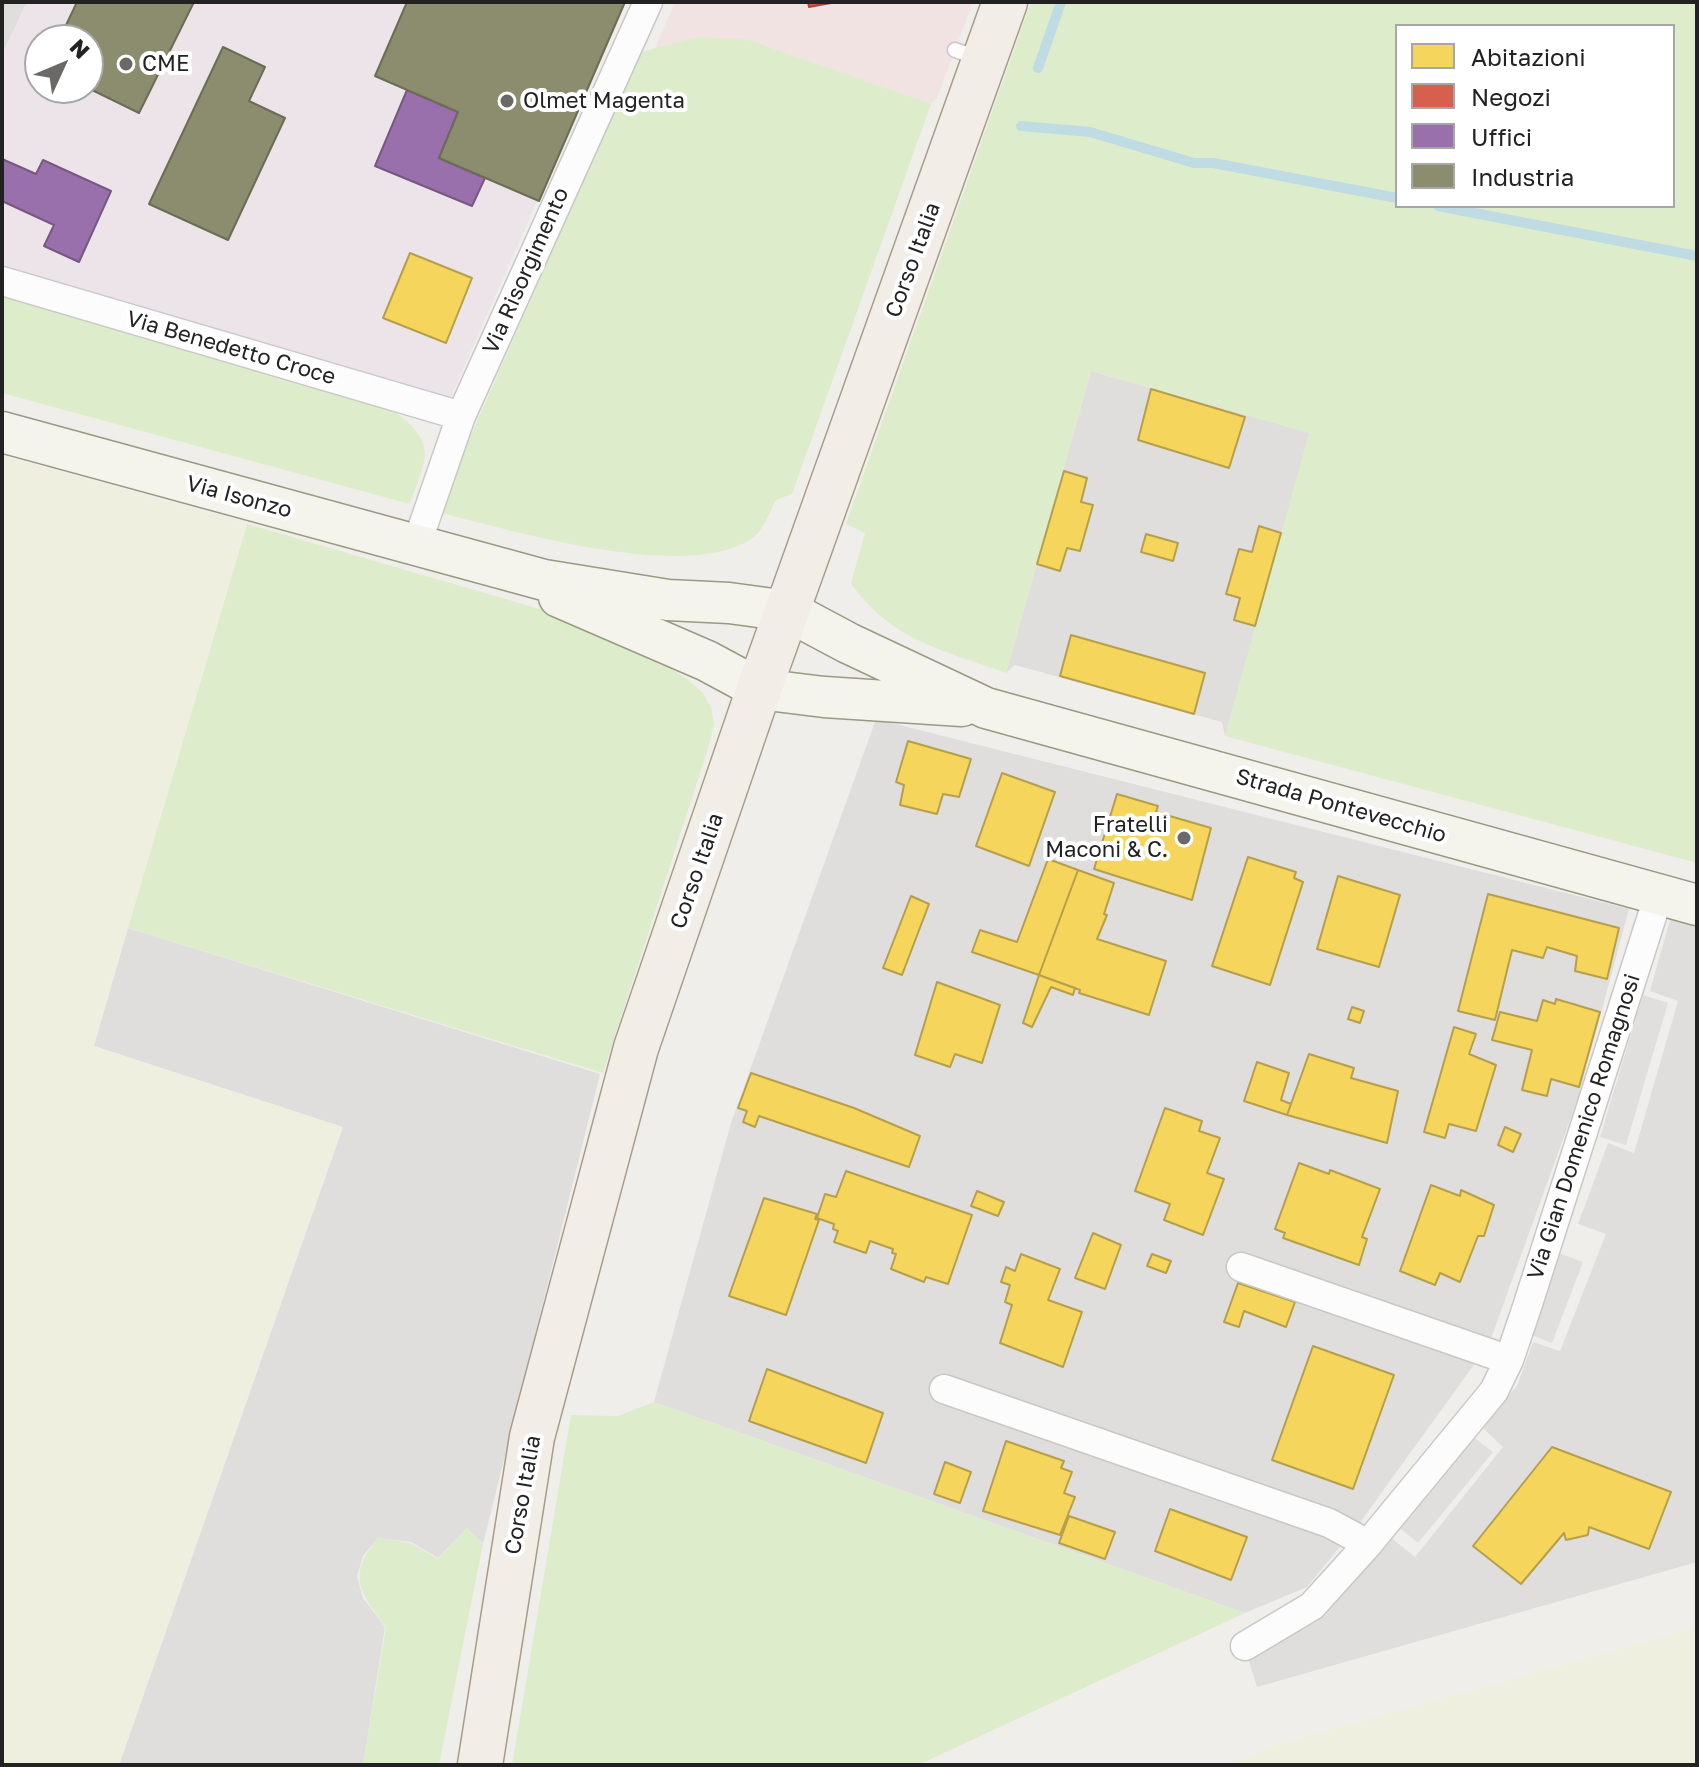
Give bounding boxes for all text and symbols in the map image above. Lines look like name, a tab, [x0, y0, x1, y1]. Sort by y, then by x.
north arrow	[24, 24, 104, 104]
legend	[1395, 24, 1675, 208]
text: N	[65, 33, 96, 64]
text: Abitazioni	[1471, 42, 1586, 71]
place label: CME	[142, 51, 189, 77]
marker: CME	[117, 55, 135, 73]
text: Negozi	[1471, 82, 1551, 111]
place label: Olmet Magenta	[523, 88, 685, 114]
marker: Olmet Magenta	[498, 92, 516, 110]
text: Uffici	[1471, 122, 1532, 151]
text: Industria	[1471, 162, 1574, 191]
street label: Via Risorgimento	[477, 184, 575, 358]
street label: Corso Italia	[880, 199, 946, 321]
street label: Via Benedetto Croce	[124, 306, 338, 390]
street label: Via Isonzo	[183, 470, 295, 524]
street label: Strada Pontevecchio	[1233, 763, 1449, 849]
street label: Corso Italia	[665, 810, 729, 932]
place label: Fratelli Maconi & C.	[1045, 812, 1168, 864]
marker: Fratelli Maconi & C.	[1175, 829, 1193, 847]
street label: Via Gian Domenico Romagnosi	[1522, 971, 1646, 1283]
street label: Corso Italia	[500, 1433, 546, 1557]

